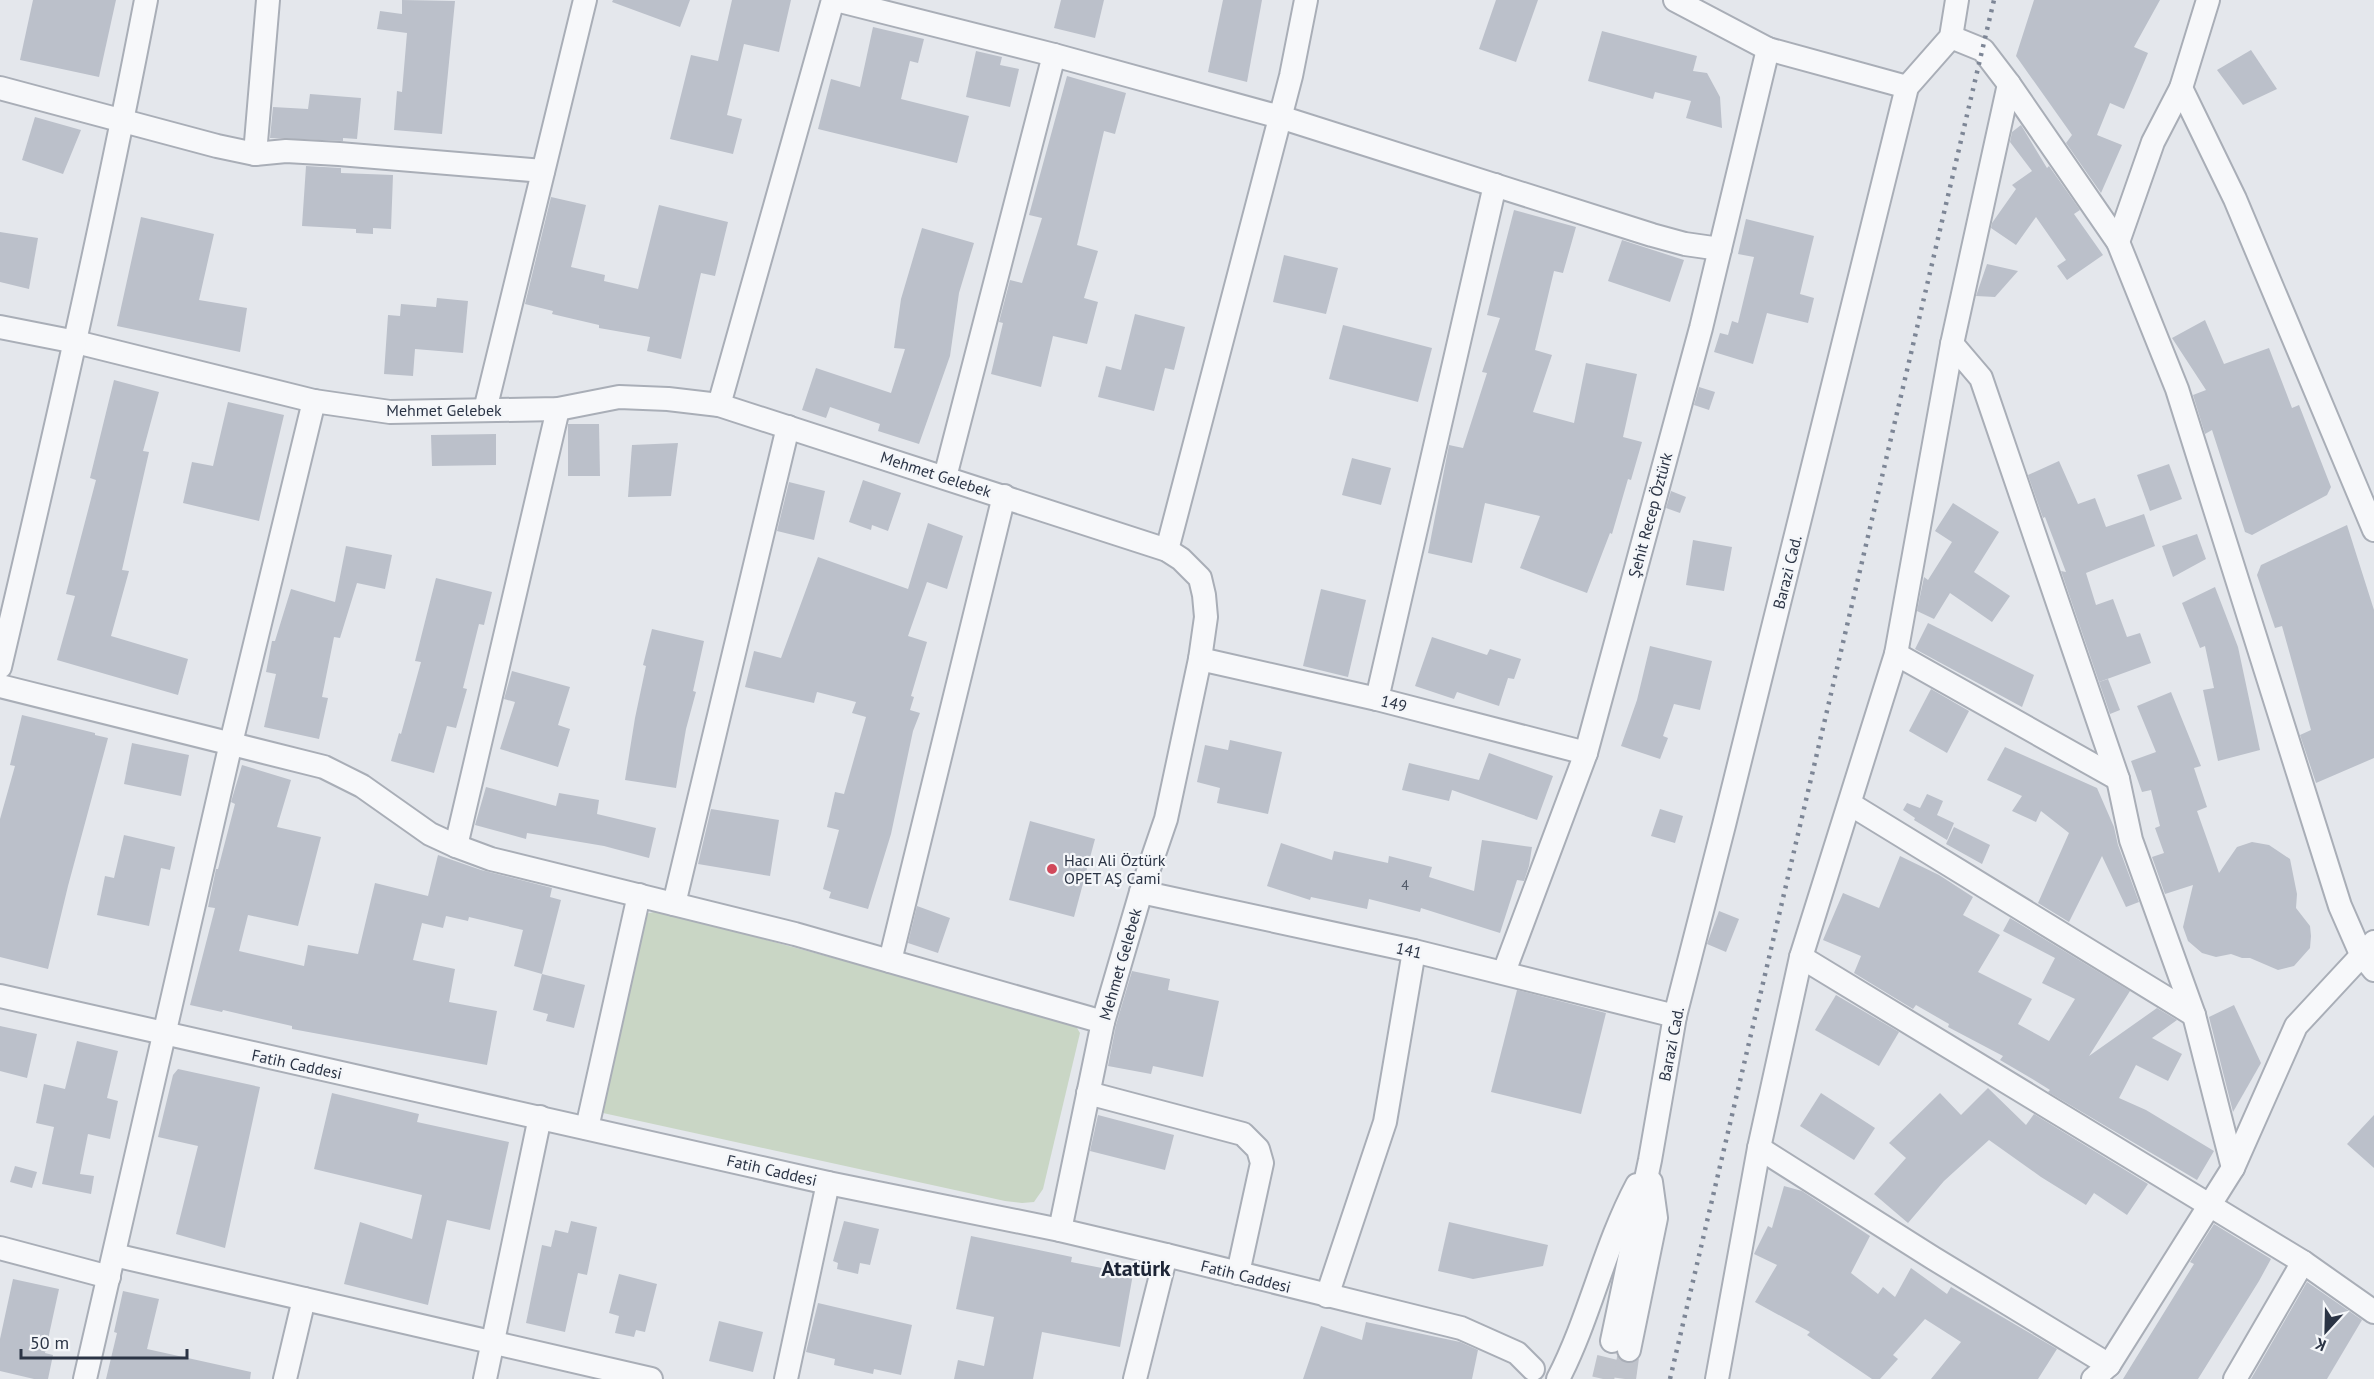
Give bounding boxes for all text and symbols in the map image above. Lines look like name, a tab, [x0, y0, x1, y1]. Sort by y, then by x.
street label: Mehmet Gelebek	[386, 400, 502, 420]
street label: Mehmet Gelebek	[878, 447, 994, 501]
street label: Şehit Recep Öztürk	[1624, 450, 1676, 580]
street label: Barazi Cad.	[1768, 533, 1806, 611]
street label: 149	[1379, 690, 1409, 716]
place label: Hacı Ali Öztürk OPET AŞ Cami	[1064, 850, 1166, 888]
marker: Hacı Ali Öztürk OPET AŞ Cami	[1045, 862, 1059, 876]
house number: 4	[1401, 876, 1409, 894]
street label: Mehmet Gelebek	[1094, 905, 1146, 1022]
street label: 141	[1394, 937, 1424, 963]
street label: Barazi Cad.	[1654, 1005, 1688, 1083]
street label: Fatih Caddesi	[250, 1045, 344, 1083]
street label: Fatih Caddesi	[725, 1150, 819, 1190]
district label: Atatürk	[1101, 1254, 1171, 1282]
street label: Fatih Caddesi	[1199, 1255, 1293, 1297]
north arrow	[2296, 1301, 2356, 1361]
scale bar	[21, 1322, 188, 1360]
text: 50 m	[30, 1331, 69, 1354]
text: K	[2312, 1334, 2329, 1356]

